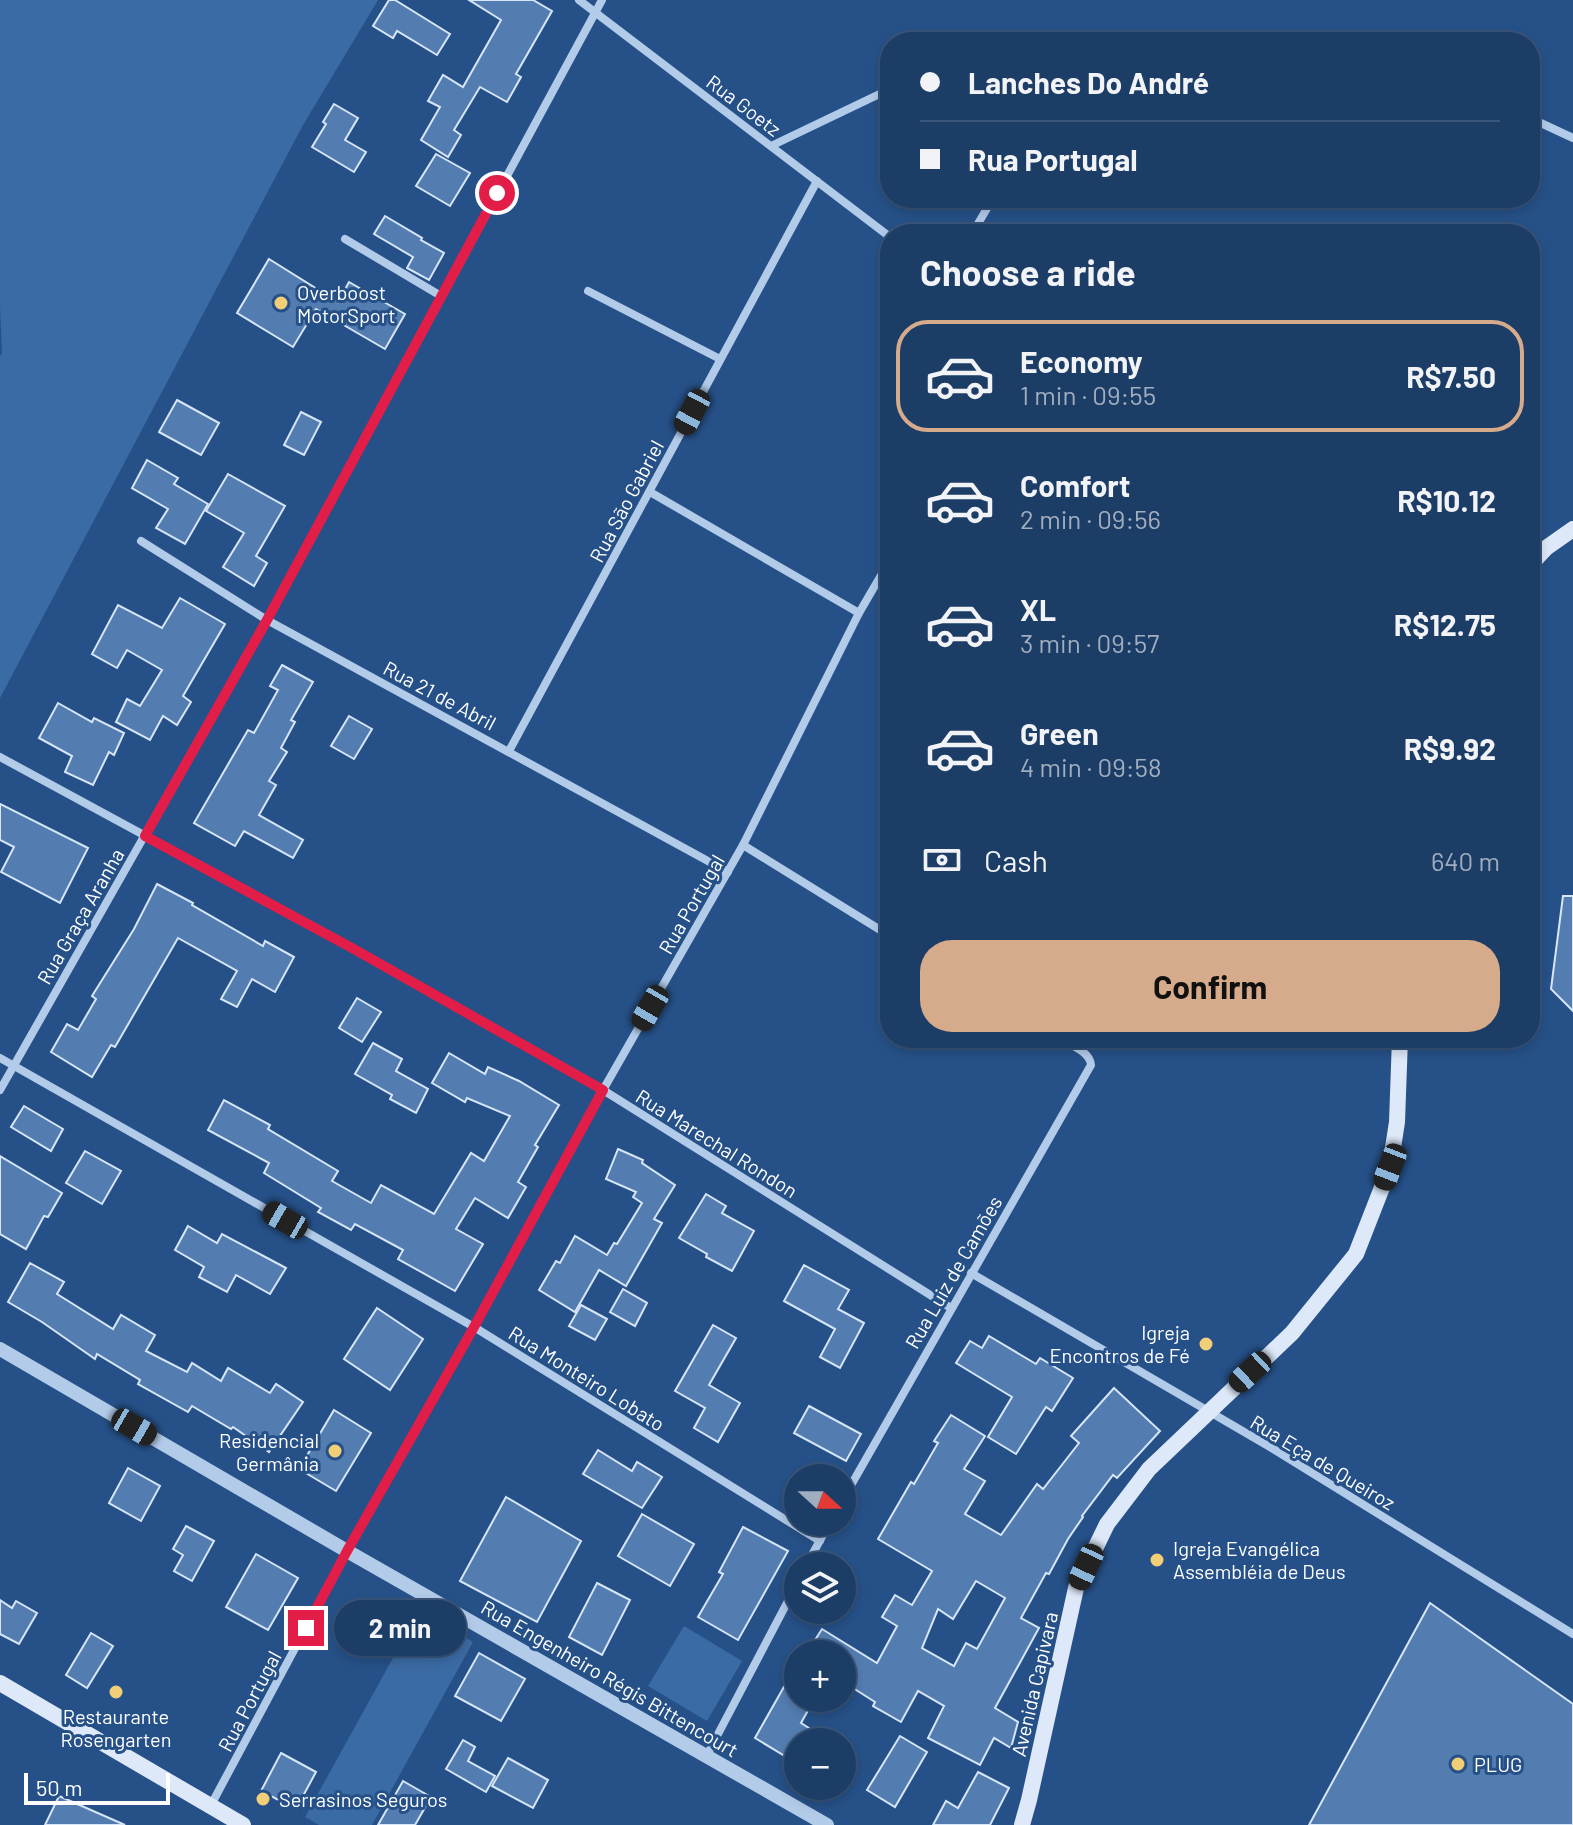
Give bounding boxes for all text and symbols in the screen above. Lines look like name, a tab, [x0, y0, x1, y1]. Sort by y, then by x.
text: Lanches Do André	[968, 64, 1209, 100]
street label: Rua Goetz	[702, 69, 786, 141]
text: Rua Portugal	[968, 141, 1138, 177]
route start	[479, 175, 515, 211]
text: Choose a ride	[920, 250, 1136, 293]
place label: Overboost MotorSport	[297, 280, 396, 327]
marker: Overboost MotorSport	[272, 294, 290, 312]
icon: car	[924, 340, 996, 412]
text: Economy	[1020, 343, 1143, 379]
text: R$7.50	[1406, 358, 1496, 394]
text: 1 min · 09:55	[1020, 379, 1156, 410]
car	[670, 385, 714, 439]
street label: Rua São Gabriel	[584, 436, 668, 566]
icon: car	[924, 464, 996, 536]
text: Comfort	[1020, 467, 1130, 503]
text: R$10.12	[1397, 482, 1496, 518]
text: 2 min · 09:56	[1020, 503, 1161, 534]
icon: car	[924, 588, 996, 660]
text: XL	[1020, 591, 1056, 627]
text: R$12.75	[1394, 606, 1496, 642]
text: 3 min · 09:57	[1020, 627, 1159, 658]
street label: Rua 21 de Abril	[380, 655, 500, 735]
icon: car	[924, 712, 996, 784]
text: Green	[1020, 715, 1099, 751]
text: R$9.92	[1404, 730, 1496, 766]
text: 4 min · 09:58	[1020, 751, 1162, 782]
icon: cash	[920, 838, 964, 882]
text: Cash	[984, 842, 1048, 878]
street label: Rua Graça Aranha	[31, 844, 129, 988]
text: 640 m	[1431, 845, 1500, 876]
street label: Rua Portugal	[653, 850, 729, 958]
button: Confirm	[920, 940, 1500, 1032]
car	[628, 981, 672, 1035]
street label: Rua Marechal Rondon	[632, 1084, 802, 1202]
car	[1370, 1140, 1410, 1194]
street label: Rua Luiz de Camões	[900, 1191, 1006, 1353]
car	[258, 1198, 312, 1242]
street label: Rua Monteiro Lobato	[505, 1320, 669, 1436]
place label: Igreja Encontros de Fé	[1049, 1320, 1190, 1367]
marker: Igreja Encontros de Fé	[1197, 1335, 1215, 1353]
car	[1224, 1347, 1276, 1397]
car	[107, 1405, 161, 1449]
street label: Rua Eça de Queiroz	[1246, 1409, 1400, 1515]
place label: Residencial Germânia	[219, 1428, 319, 1475]
marker: Residencial Germânia	[326, 1442, 344, 1460]
north arrow	[784, 1464, 856, 1536]
map controls	[784, 1464, 856, 1800]
place label: Igreja Evangélica Assembléia de Deus	[1173, 1536, 1346, 1583]
car	[1065, 1540, 1107, 1594]
marker: Igreja Evangélica Assembléia de Deus	[1148, 1551, 1166, 1569]
button: layers	[784, 1552, 856, 1624]
street label: Rua Engenheiro Régis Bittencourt	[477, 1594, 743, 1762]
callout: 2 min	[334, 1600, 466, 1656]
street label: Avenida Capivara	[1006, 1609, 1062, 1759]
route end	[288, 1610, 324, 1646]
text: 2 min	[369, 1612, 431, 1643]
button: +	[784, 1640, 856, 1712]
street label: Rua Portugal	[212, 1647, 286, 1755]
marker: Restaurante Rosengarten	[107, 1683, 125, 1701]
place label: Restaurante Rosengarten	[60, 1704, 172, 1751]
button: −	[784, 1728, 856, 1800]
place label: PLUG	[1474, 1752, 1522, 1776]
marker: PLUG	[1449, 1755, 1467, 1773]
scale bar	[24, 1769, 170, 1805]
text: 50 m	[36, 1774, 82, 1800]
place label: Serrasinos Seguros	[279, 1787, 447, 1811]
marker: Serrasinos Seguros	[254, 1790, 272, 1808]

